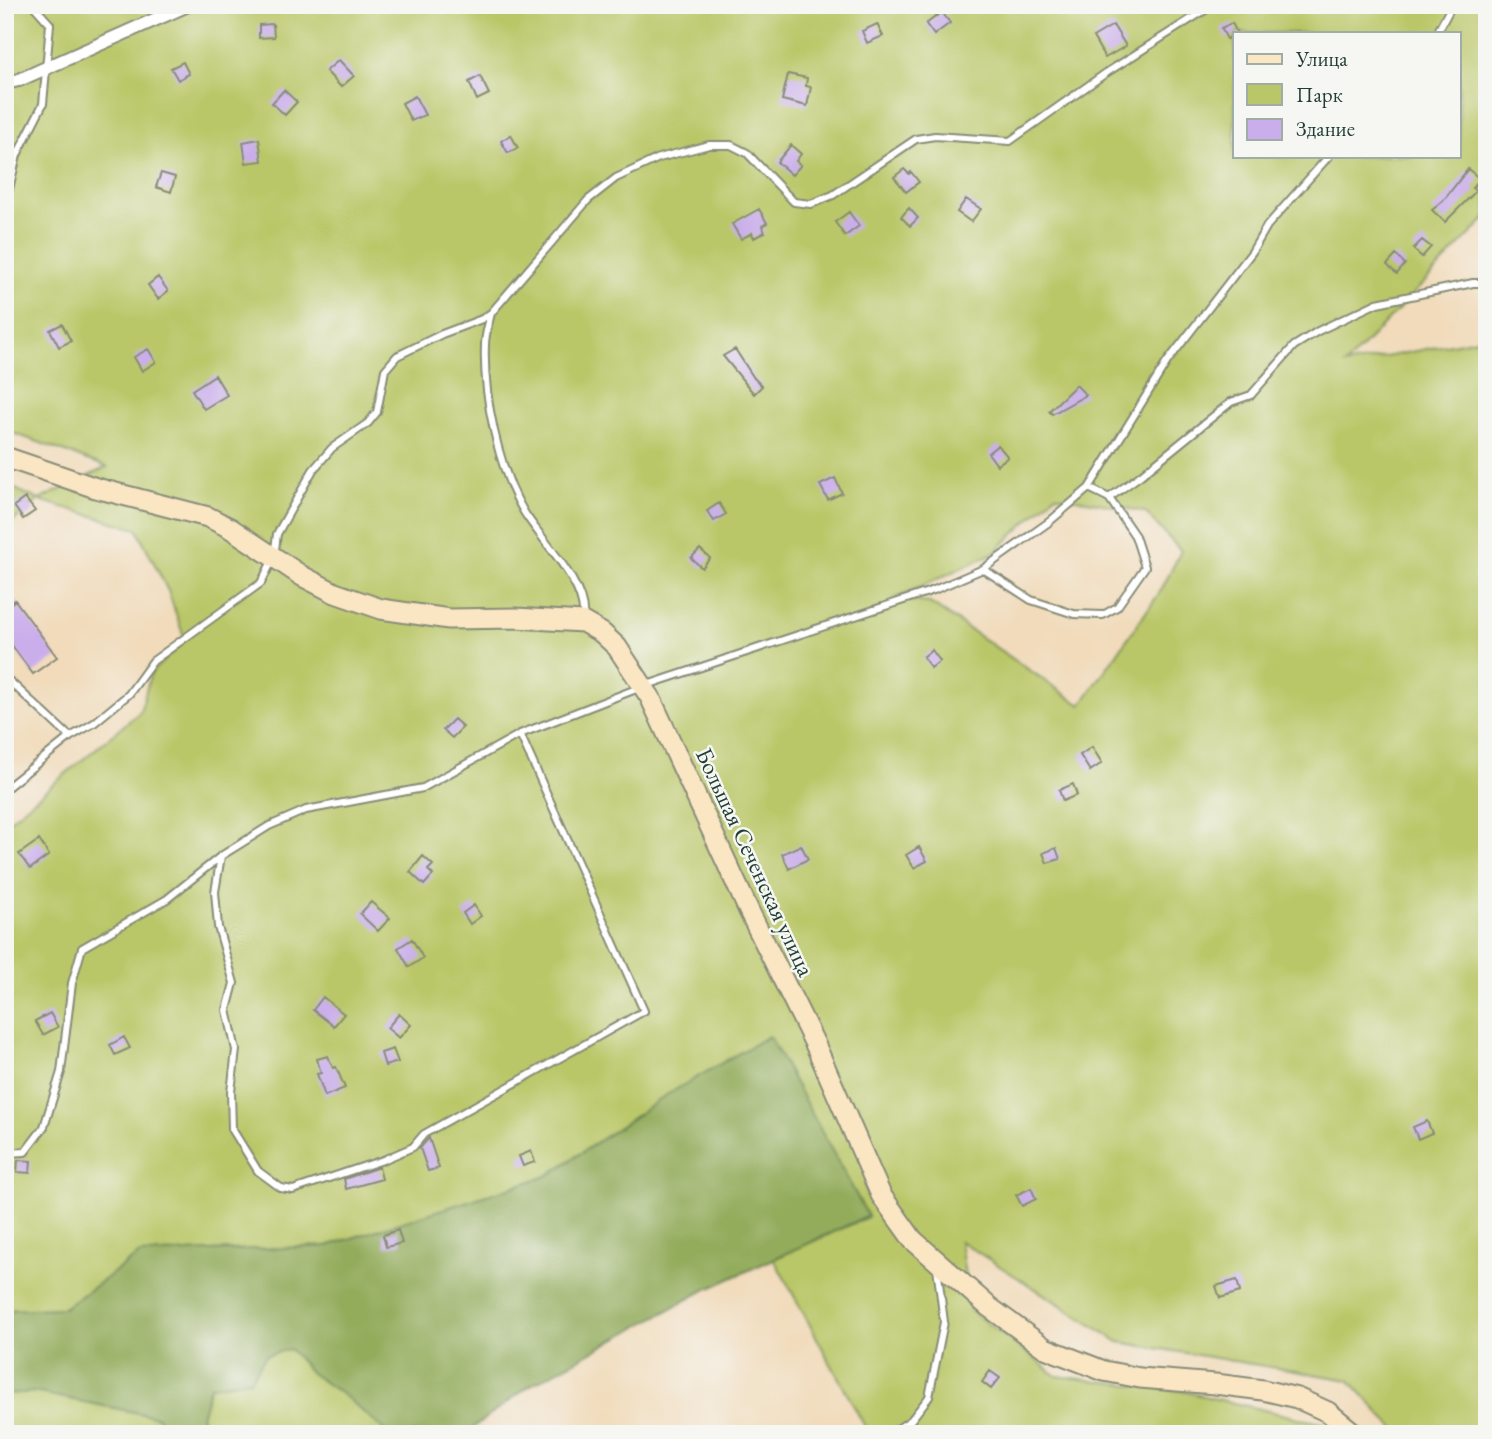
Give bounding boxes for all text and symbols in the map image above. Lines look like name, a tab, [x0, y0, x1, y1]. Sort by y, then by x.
legend	[1233, 32, 1460, 158]
text: Улица	[1295, 45, 1348, 72]
text: Парк	[1296, 81, 1343, 108]
text: Здание	[1296, 115, 1355, 142]
street label: Большая Сеченская улица	[689, 743, 822, 981]

